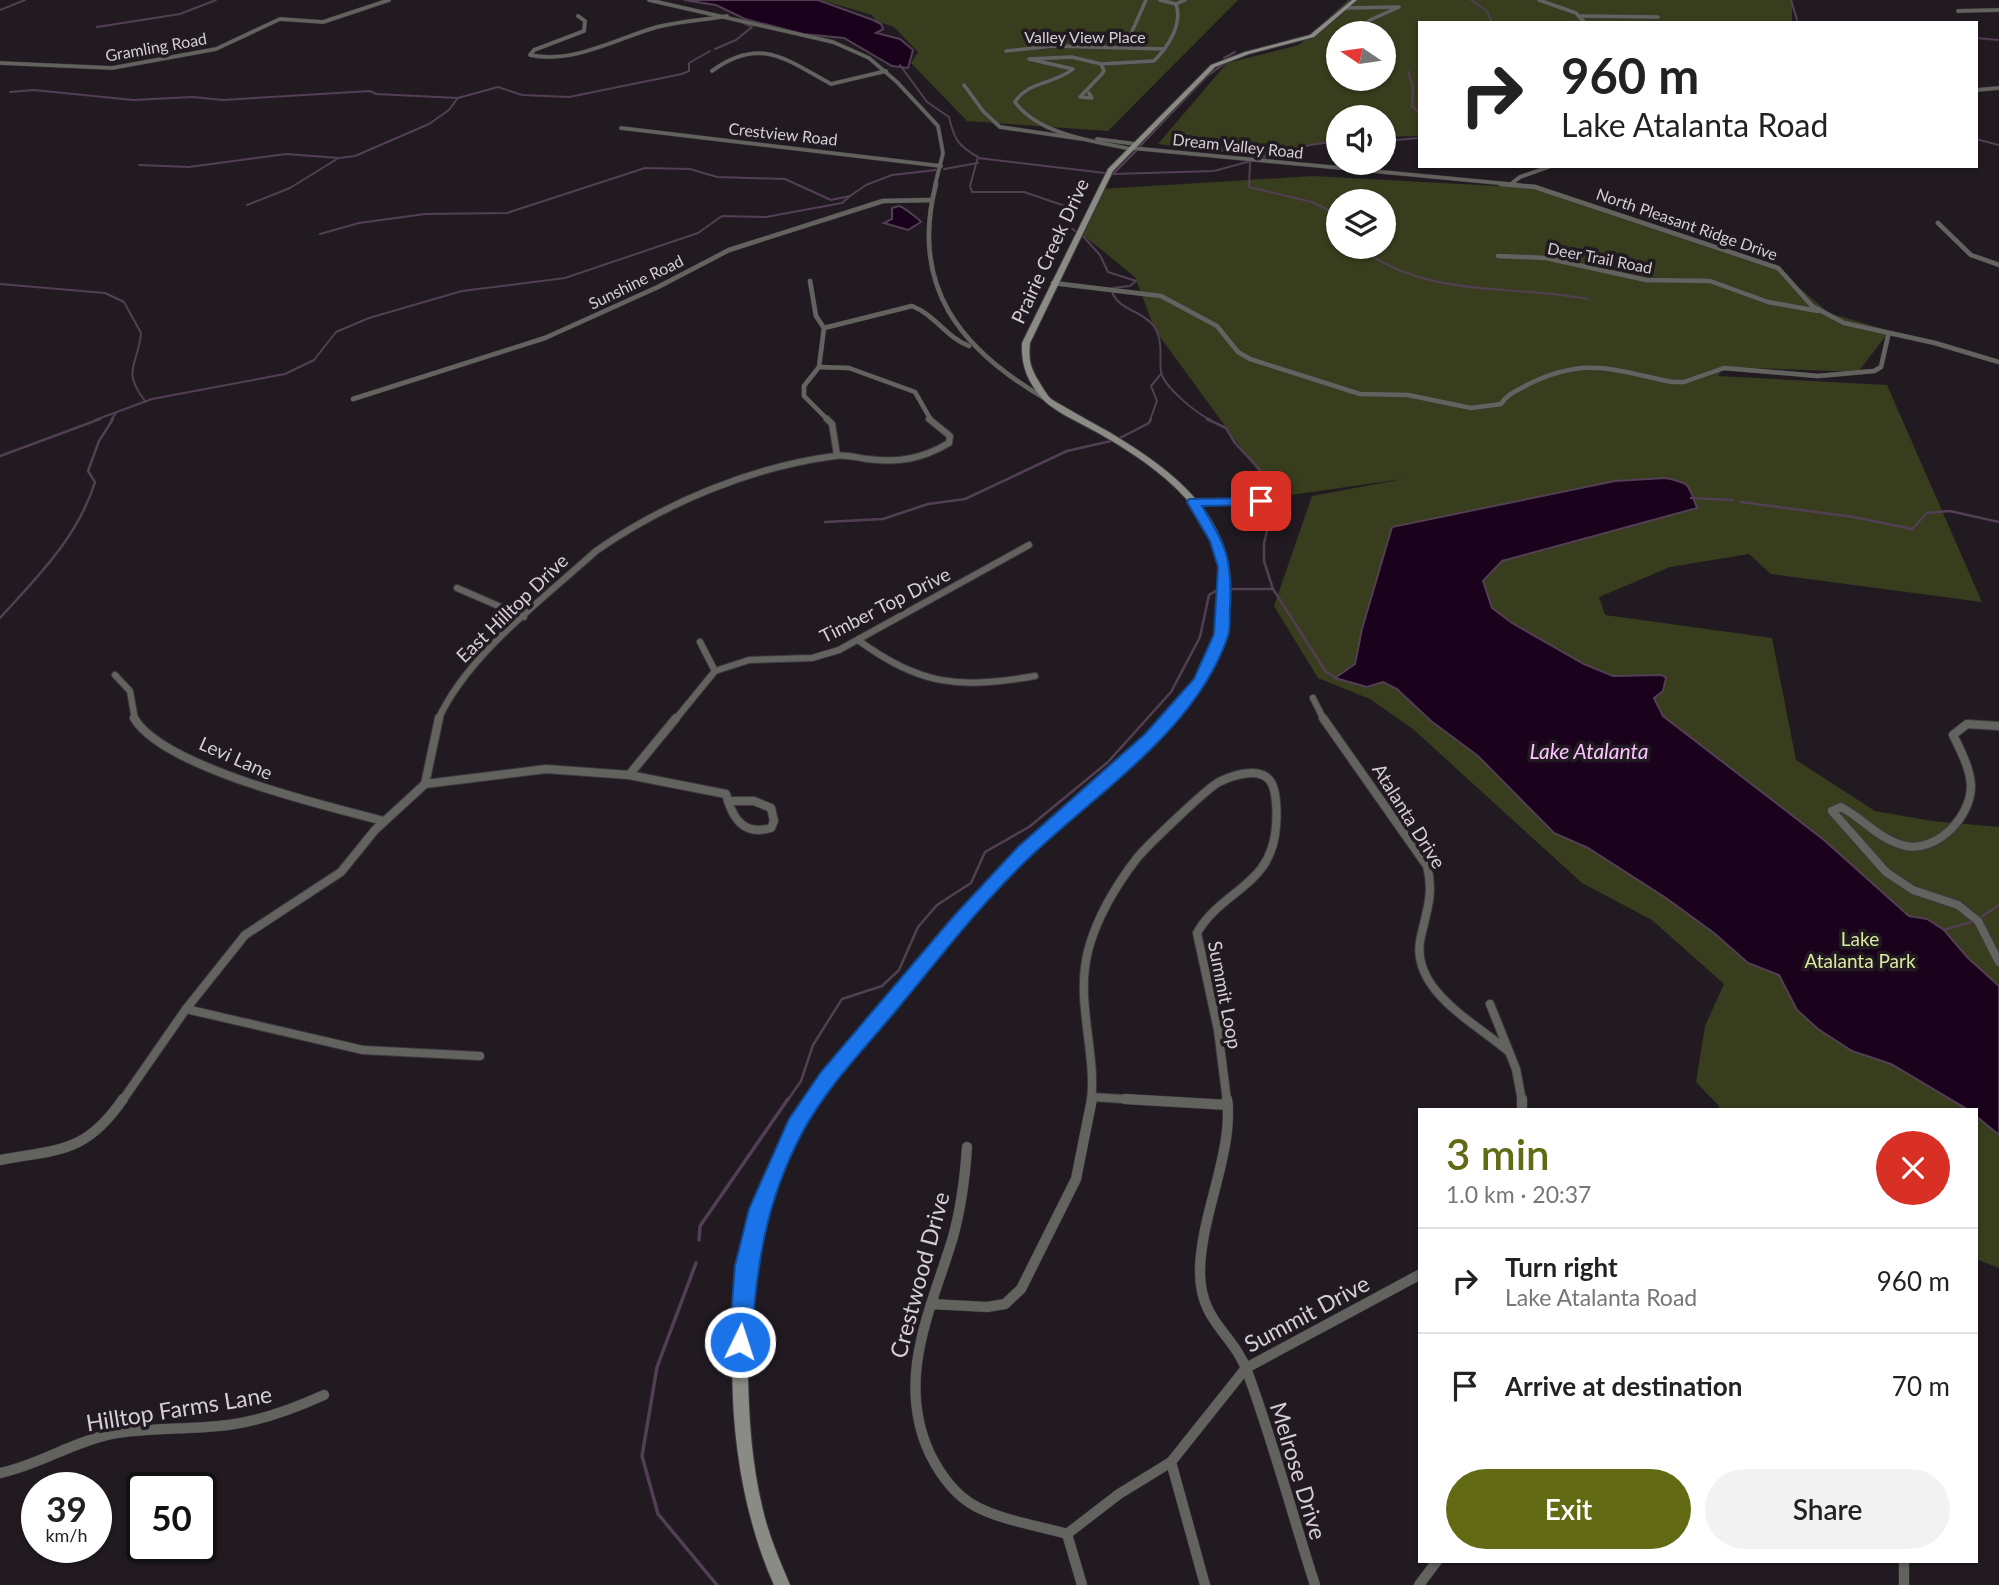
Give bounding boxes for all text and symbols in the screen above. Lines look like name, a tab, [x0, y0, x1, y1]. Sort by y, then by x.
north arrow	[1326, 21, 1396, 91]
map controls	[1326, 21, 1396, 259]
street label: Valley View Place	[1024, 27, 1146, 46]
street label: Gramling Road	[104, 28, 208, 65]
text: 960 m	[1561, 46, 1699, 104]
icon: right	[1446, 49, 1537, 140]
button: sound	[1326, 105, 1396, 175]
text: Lake Atalanta Road	[1561, 105, 1828, 144]
street label: Crestview Road	[728, 118, 839, 149]
street label: Dream Valley Road	[1172, 129, 1304, 162]
street label: Prairie Creek Drive	[1006, 175, 1093, 327]
street label: North Pleasant Ridge Drive	[1594, 184, 1780, 264]
button: layers	[1326, 189, 1396, 259]
street label: Deer Trail Road	[1546, 238, 1654, 277]
street label: Sunshine Road	[585, 250, 686, 313]
pin	[1231, 471, 1291, 531]
icon: arrive	[1242, 482, 1280, 520]
street label: East Hilltop Drive	[451, 549, 572, 667]
street label: Timber Top Drive	[816, 562, 954, 647]
street label: Levi Lane	[196, 731, 276, 784]
water label: Lake Atalanta	[1529, 738, 1649, 763]
street label: Atalanta Drive	[1368, 759, 1451, 872]
park label: Lake Atalanta Park	[1804, 927, 1916, 972]
street label: Summit Loop	[1204, 939, 1247, 1051]
text: 3 min	[1446, 1129, 1550, 1179]
button: close	[1876, 1131, 1950, 1205]
text: 1.0 km · 20:37	[1446, 1180, 1591, 1208]
street label: Crestwood Drive	[883, 1188, 955, 1361]
text: Turn right	[1505, 1251, 1618, 1283]
icon: right	[1446, 1262, 1484, 1300]
text: 960 m	[1877, 1265, 1950, 1297]
street label: Summit Drive	[1239, 1269, 1374, 1358]
text: Lake Atalanta Road	[1505, 1283, 1697, 1311]
position arrow	[703, 1305, 777, 1379]
icon: arrive	[1446, 1367, 1484, 1405]
text: Arrive at destination	[1505, 1370, 1742, 1402]
text: 70 m	[1892, 1370, 1950, 1402]
street label: Hilltop Farms Lane	[84, 1379, 274, 1437]
street label: Melrose Drive	[1265, 1399, 1333, 1543]
button: Exit	[1446, 1469, 1691, 1549]
button: Share	[1705, 1469, 1950, 1549]
speed limit sign: 50	[126, 1472, 217, 1563]
text: 39	[46, 1487, 87, 1529]
text: km/h	[45, 1524, 88, 1546]

